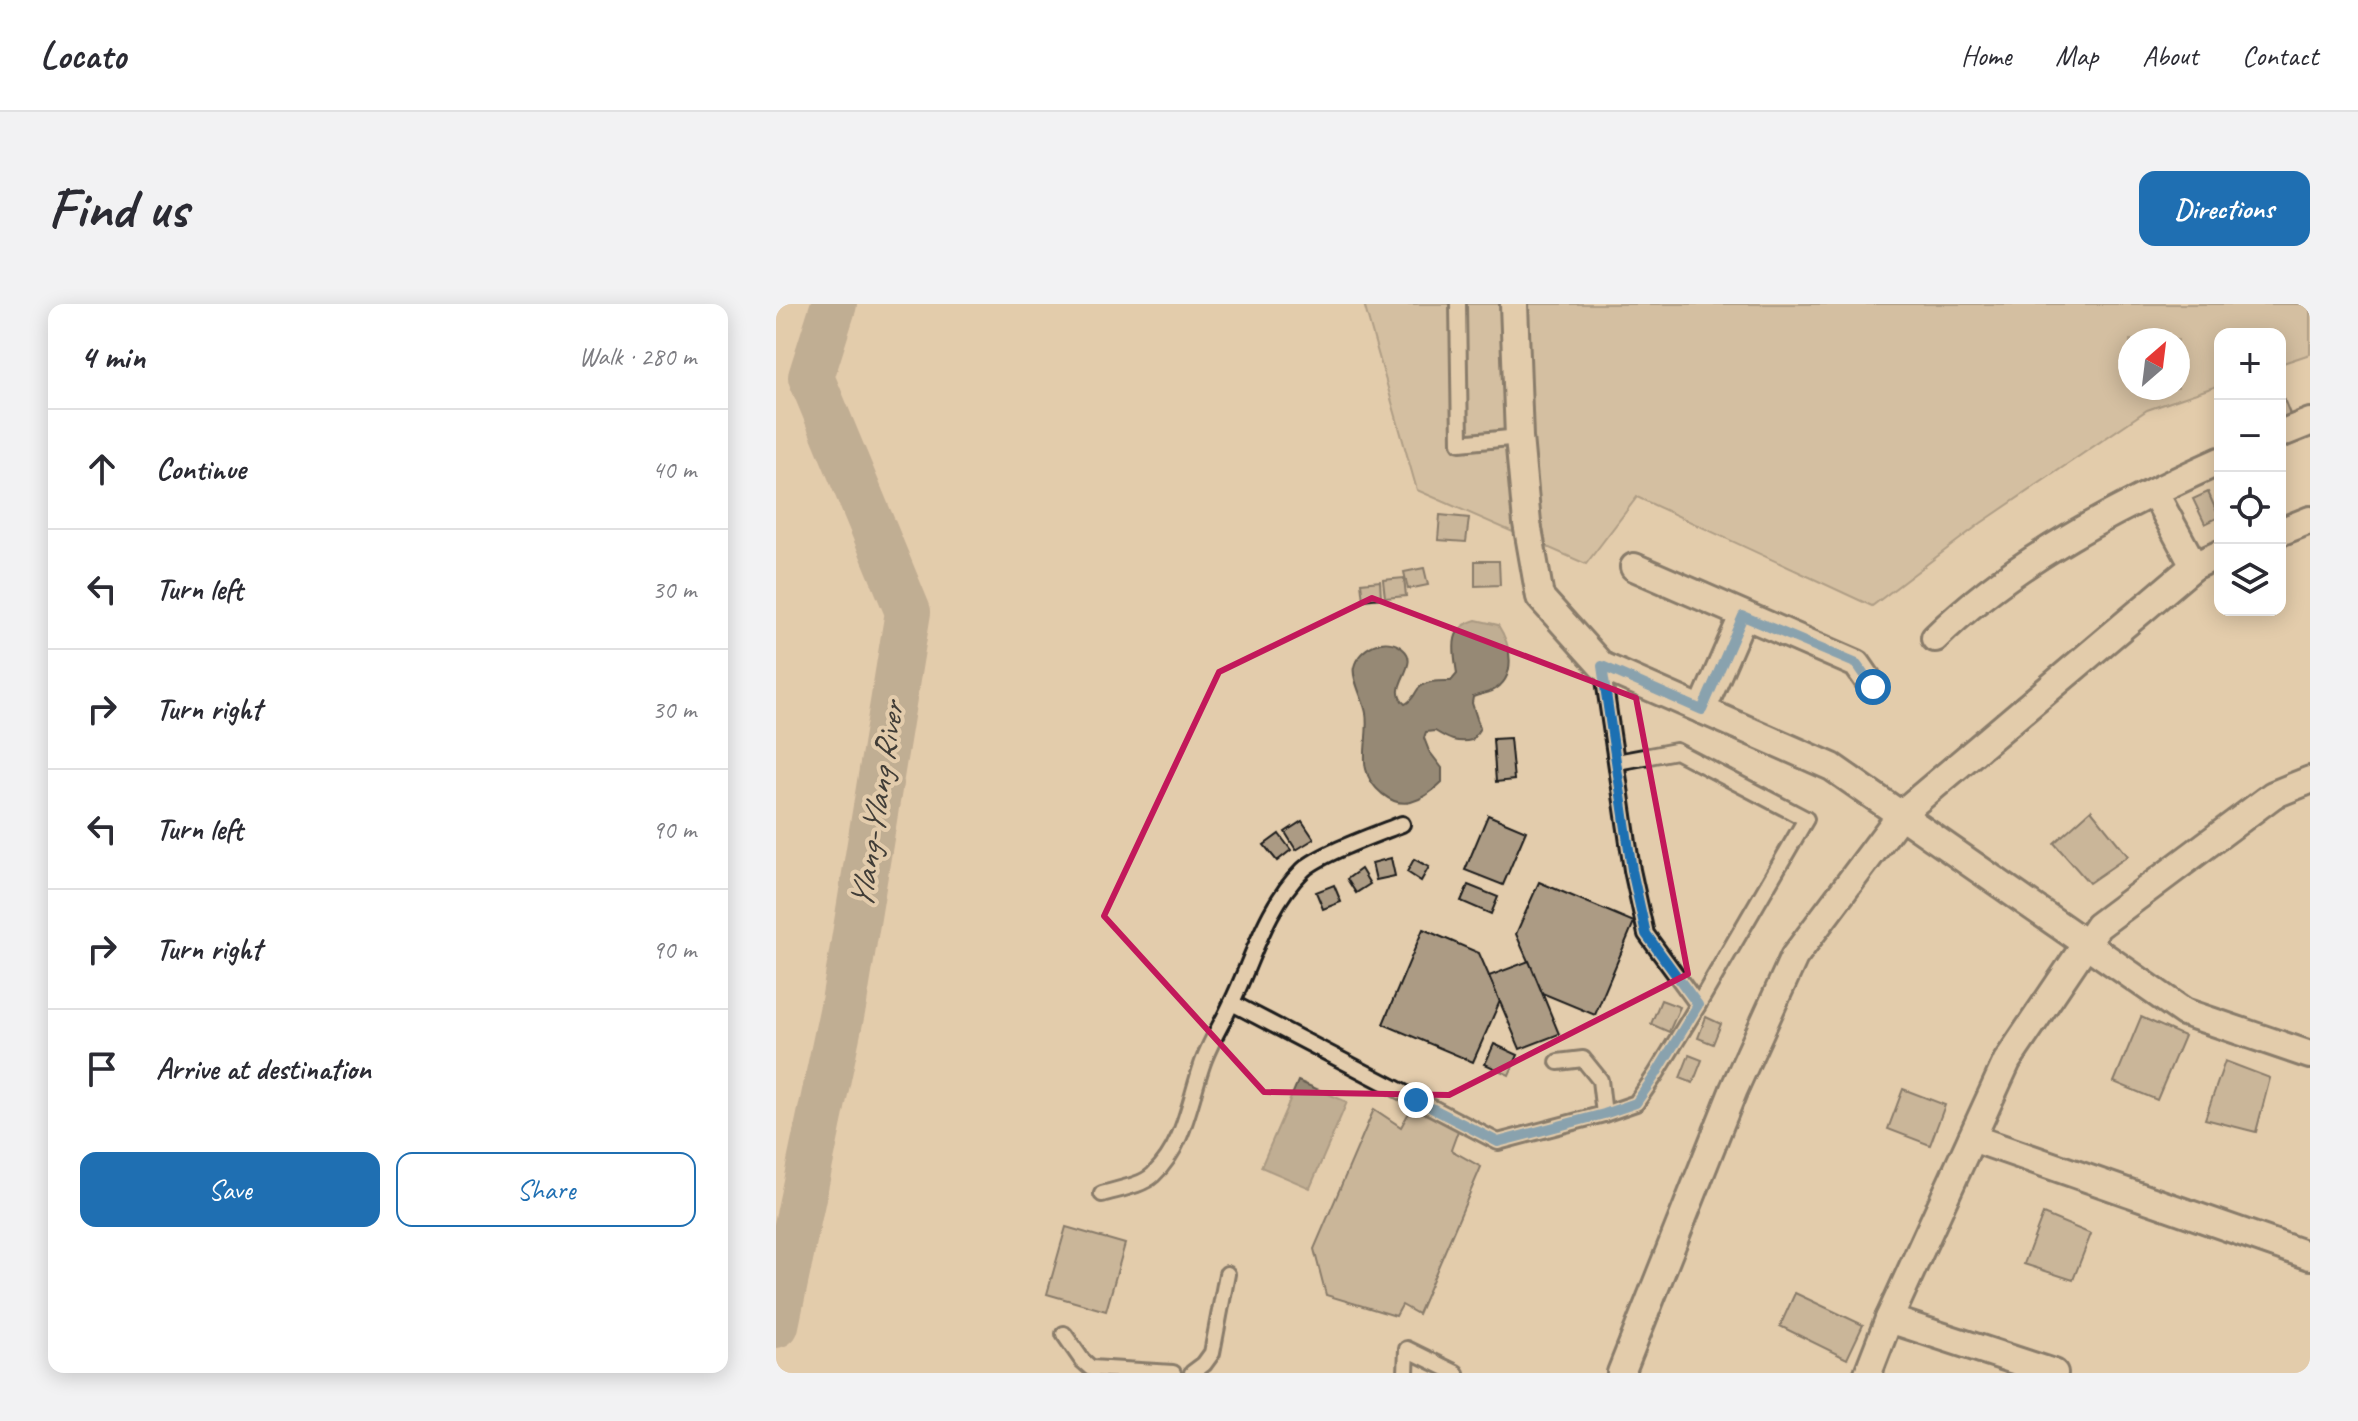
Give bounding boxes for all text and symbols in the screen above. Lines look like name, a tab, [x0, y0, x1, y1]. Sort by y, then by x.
text: Locato	[40, 32, 126, 79]
text: Home	[1961, 38, 2011, 73]
text: Map	[2055, 38, 2098, 73]
text: About	[2142, 38, 2198, 73]
text: Contact	[2242, 38, 2318, 73]
button: Directions	[2139, 171, 2310, 246]
text: Find us	[48, 173, 188, 244]
north arrow	[2118, 328, 2190, 400]
map controls	[2214, 328, 2286, 616]
button: +	[2214, 328, 2286, 400]
text: 4 min	[80, 335, 145, 378]
text: Walk · 280 m	[579, 340, 696, 373]
button: −	[2214, 400, 2286, 472]
icon: ahead	[80, 447, 124, 491]
text: Continue	[156, 450, 246, 488]
text: 40 m	[652, 453, 696, 486]
button: locate	[2214, 472, 2286, 544]
button: layers	[2214, 544, 2286, 616]
icon: left	[80, 567, 124, 611]
text: Turn left	[156, 570, 243, 608]
text: 30 m	[652, 573, 696, 606]
route start	[1855, 669, 1891, 705]
icon: right	[80, 687, 124, 731]
text: Turn right	[156, 690, 261, 728]
text: 30 m	[652, 693, 696, 726]
water label: Ylang-Ylang River	[839, 696, 914, 912]
icon: left	[80, 807, 124, 851]
text: Turn left	[156, 810, 243, 848]
text: 90 m	[652, 813, 696, 846]
icon: right	[80, 927, 124, 971]
text: Turn right	[156, 930, 261, 968]
text: 90 m	[652, 933, 696, 966]
icon: arrive	[80, 1047, 124, 1091]
text: Arrive at destination	[156, 1050, 371, 1088]
route end	[1398, 1082, 1434, 1118]
button: Save	[80, 1152, 380, 1227]
button: Share	[396, 1152, 696, 1227]

